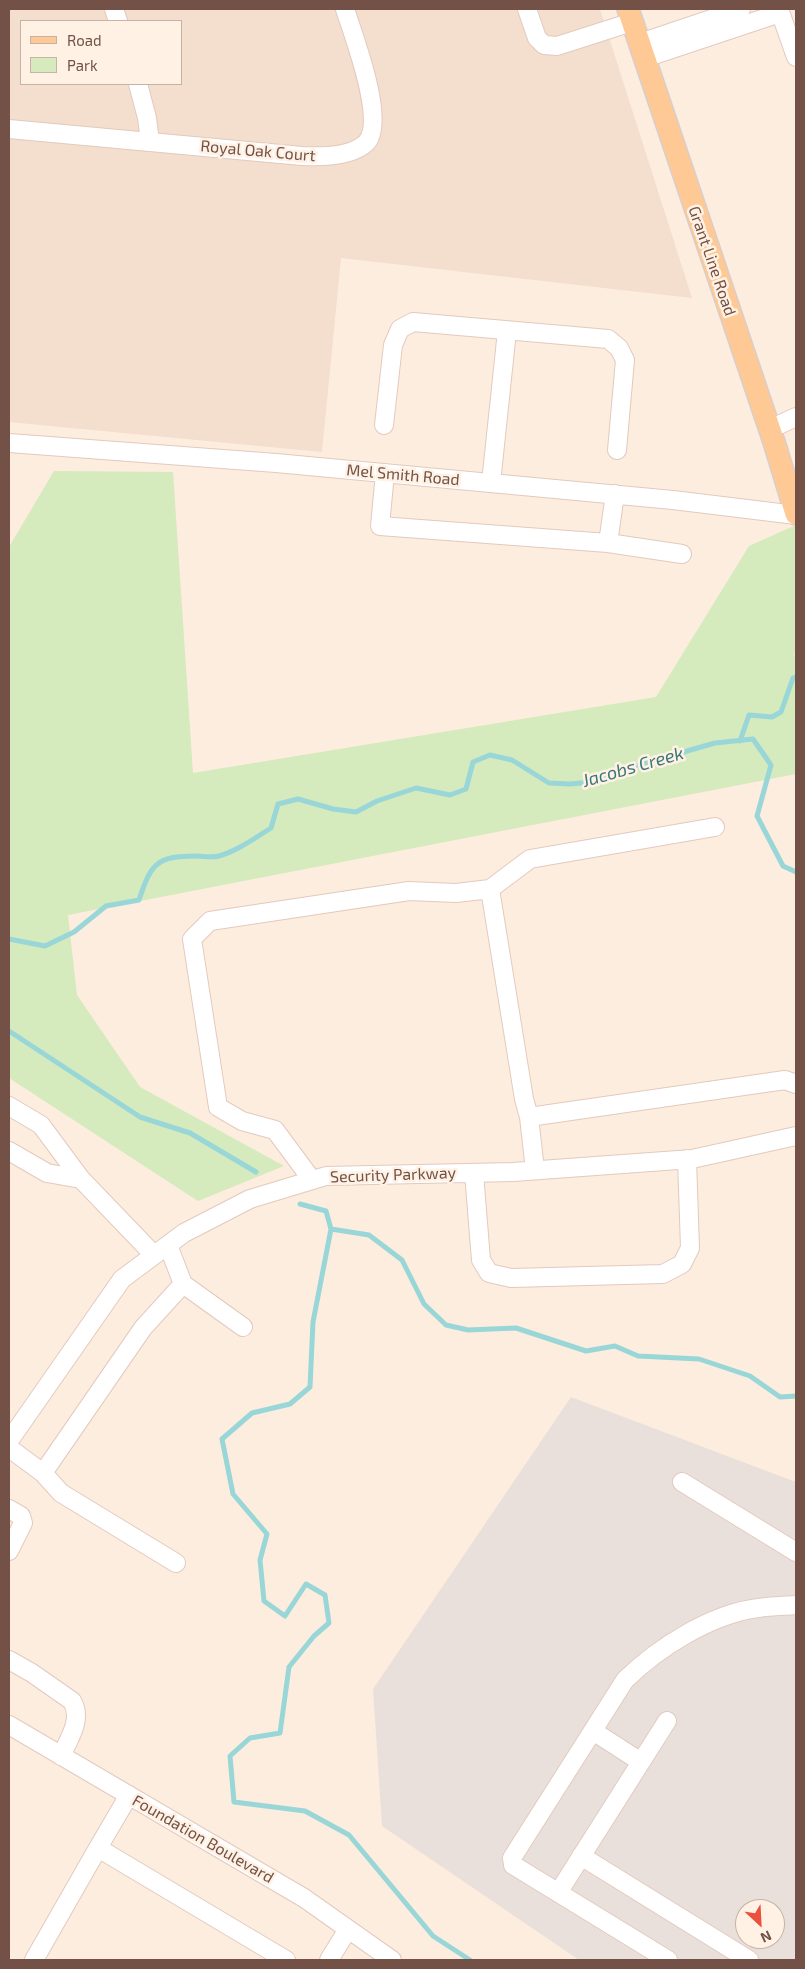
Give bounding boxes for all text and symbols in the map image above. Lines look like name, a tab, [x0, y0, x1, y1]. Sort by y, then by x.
legend	[20, 20, 182, 85]
text: Road	[67, 31, 102, 49]
text: Park	[67, 56, 98, 74]
street label: Royal Oak Court	[200, 136, 316, 166]
street label: Grant Line Road	[684, 204, 740, 318]
street label: Mel Smith Road	[346, 460, 460, 490]
water label: Jacobs Creek	[580, 742, 686, 792]
street label: Security Parkway	[330, 1163, 456, 1187]
street label: Foundation Boulevard	[129, 1791, 277, 1887]
north arrow	[735, 1899, 785, 1949]
text: N	[758, 1927, 774, 1947]

